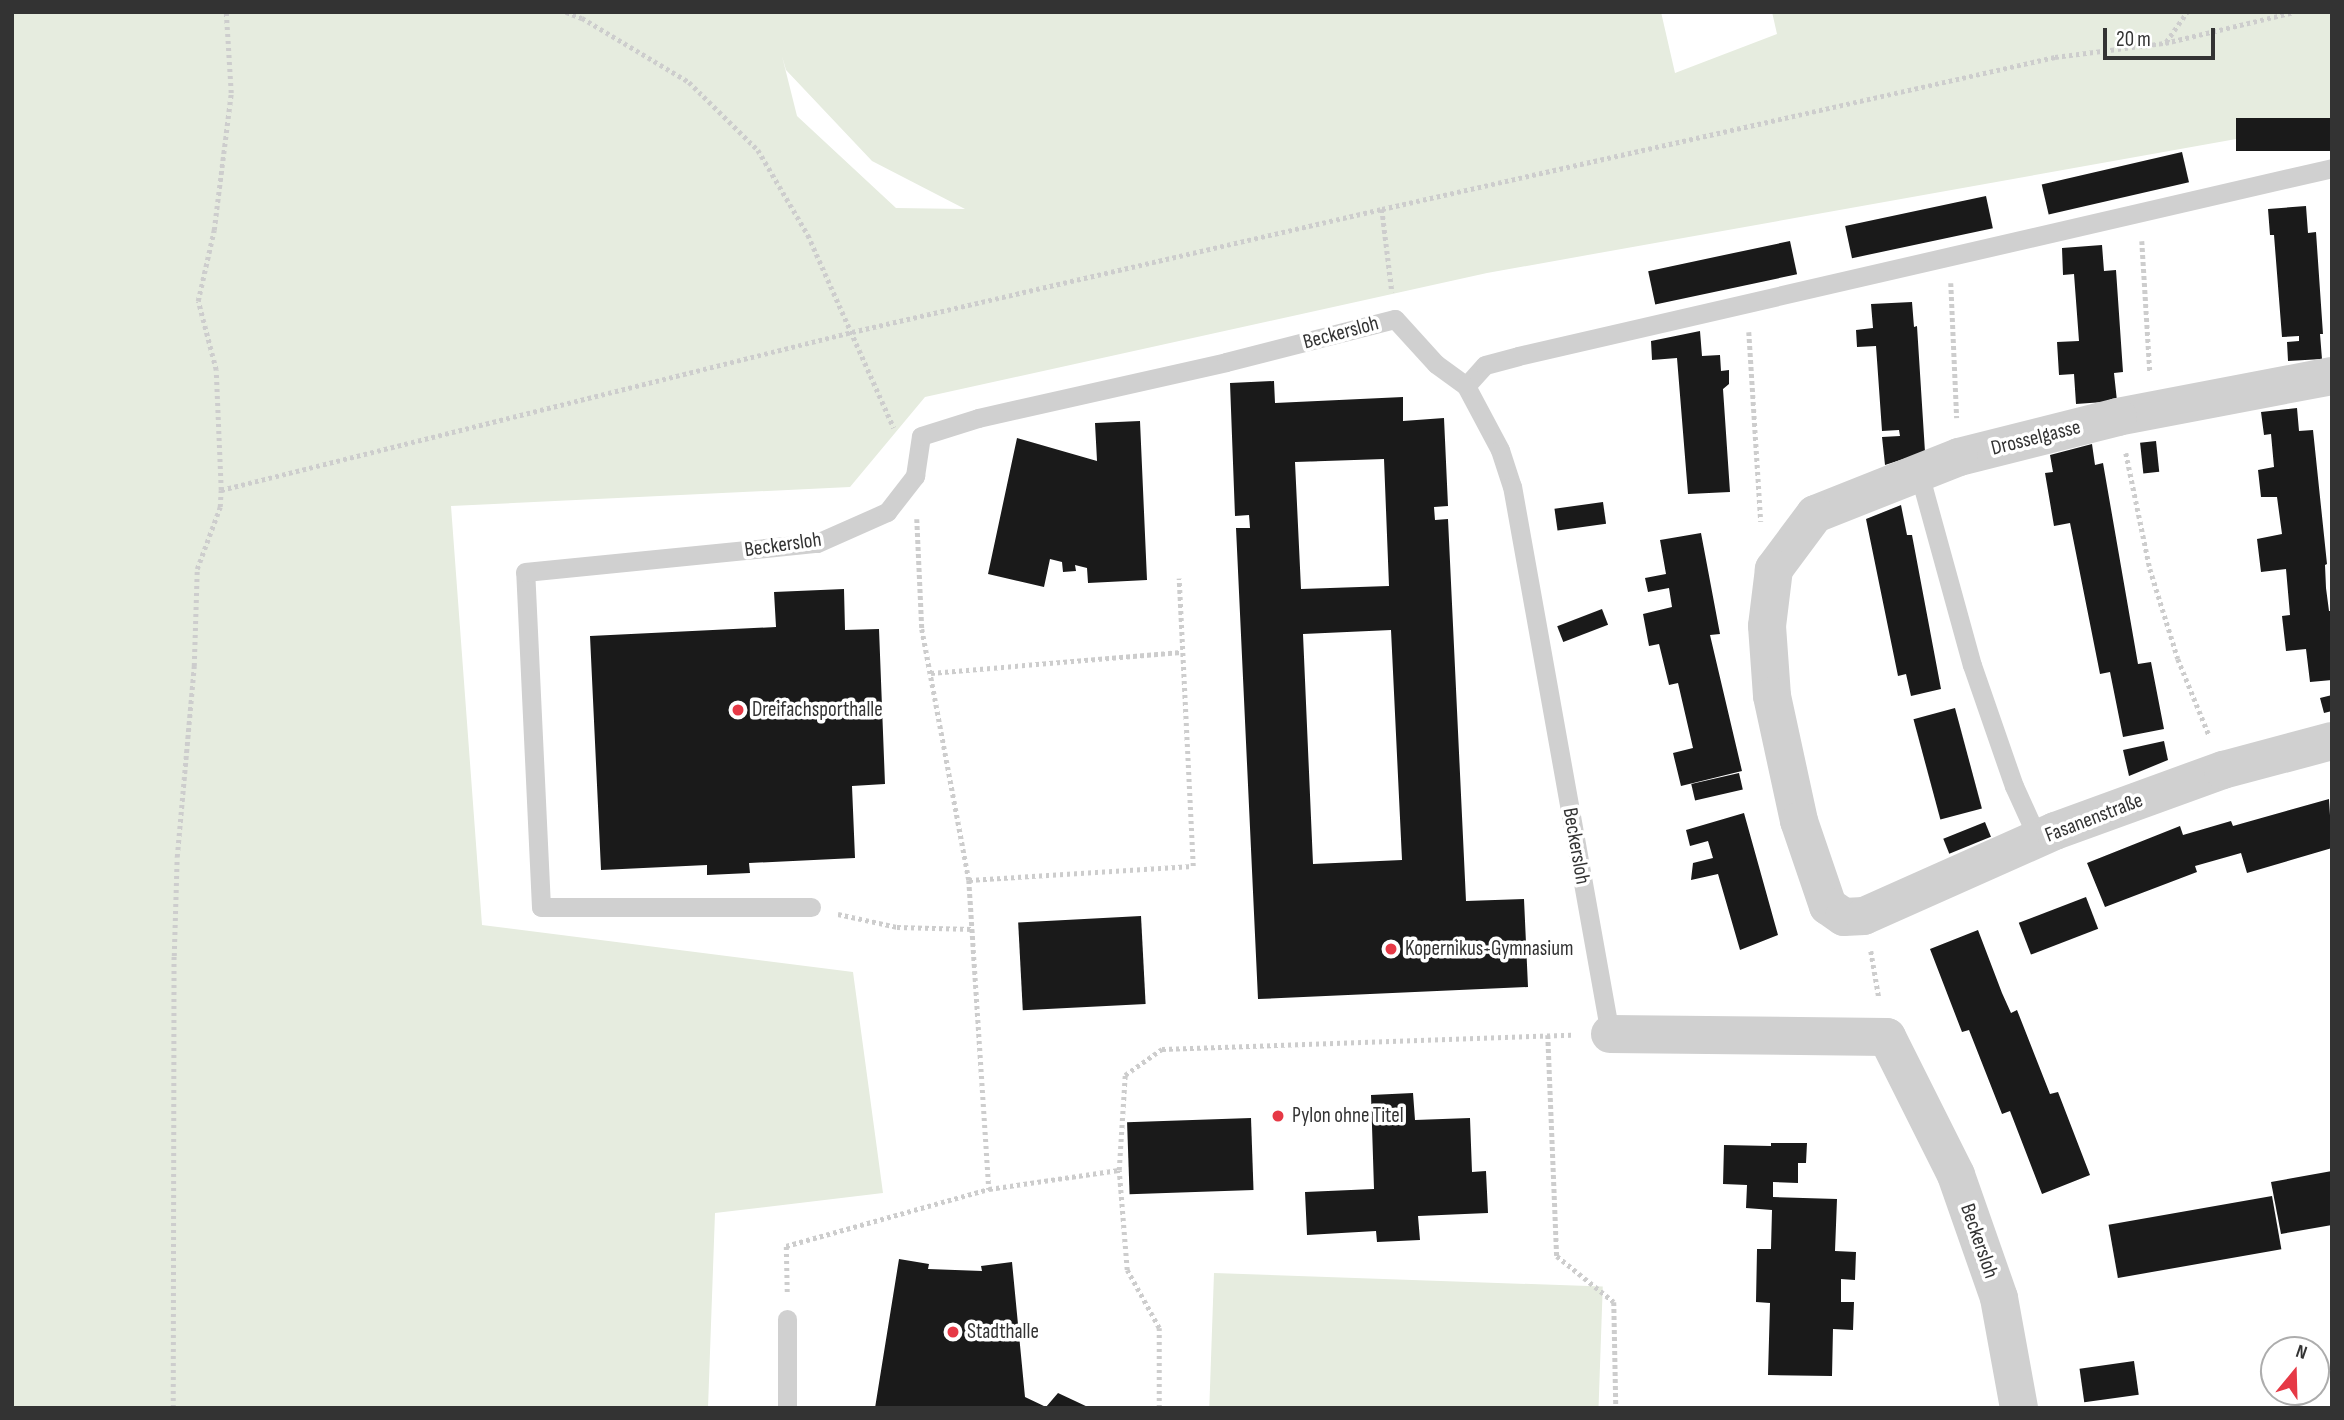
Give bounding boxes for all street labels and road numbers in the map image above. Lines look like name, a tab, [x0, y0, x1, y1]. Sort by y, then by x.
street label: Beckersloh	[1300, 311, 1382, 355]
street label: Drosselgasse	[1989, 415, 2083, 461]
street label: Beckersloh	[743, 527, 823, 563]
street label: Fasanenstraße	[2042, 788, 2146, 848]
street label: Beckersloh	[1557, 806, 1595, 886]
street label: Beckersloh	[1955, 1200, 2003, 1282]

